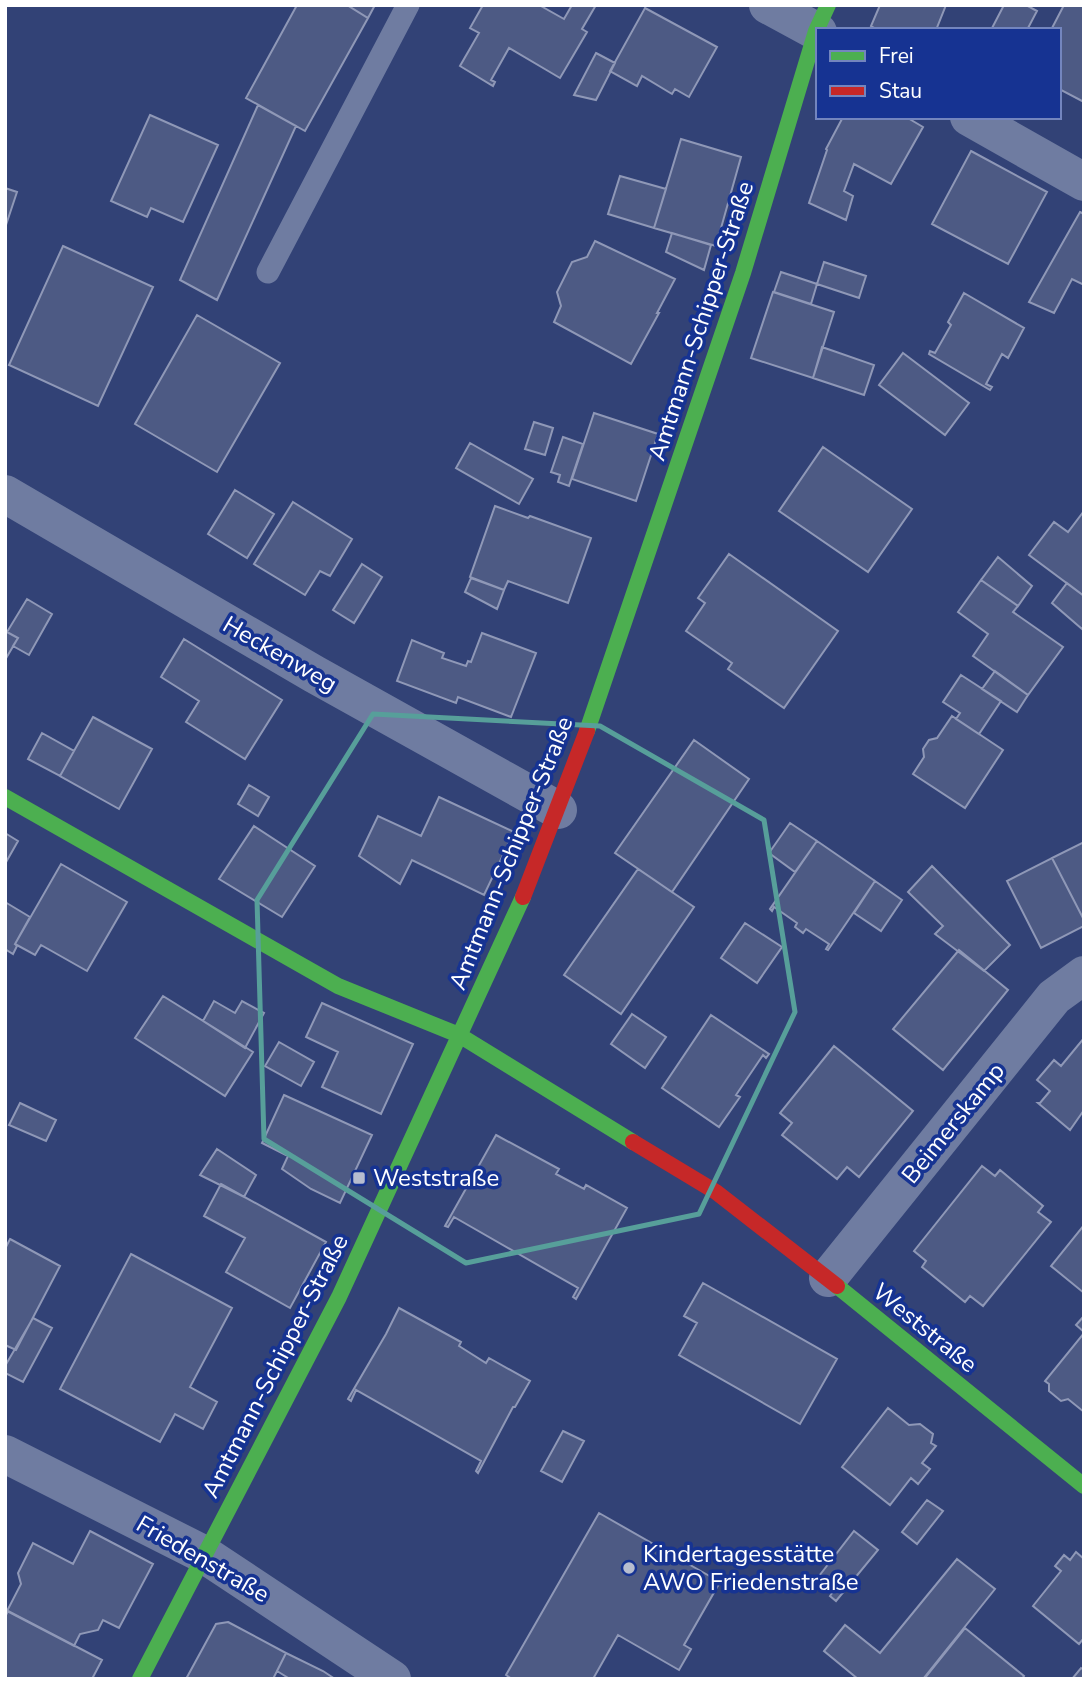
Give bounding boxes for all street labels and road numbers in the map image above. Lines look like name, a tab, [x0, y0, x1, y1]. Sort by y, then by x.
street label: Amtmann-Schipper-Straße	[641, 177, 761, 465]
street label: Heckenweg	[217, 608, 343, 700]
street label: Amtmann-Schipper-Straße	[441, 712, 581, 994]
street label: Beimerskamp	[894, 1056, 1012, 1190]
street label: Amtmann-Schipper-Straße	[194, 1229, 356, 1503]
street label: Weststraße	[866, 1276, 984, 1380]
street label: Friedenstraße	[131, 1508, 275, 1610]

